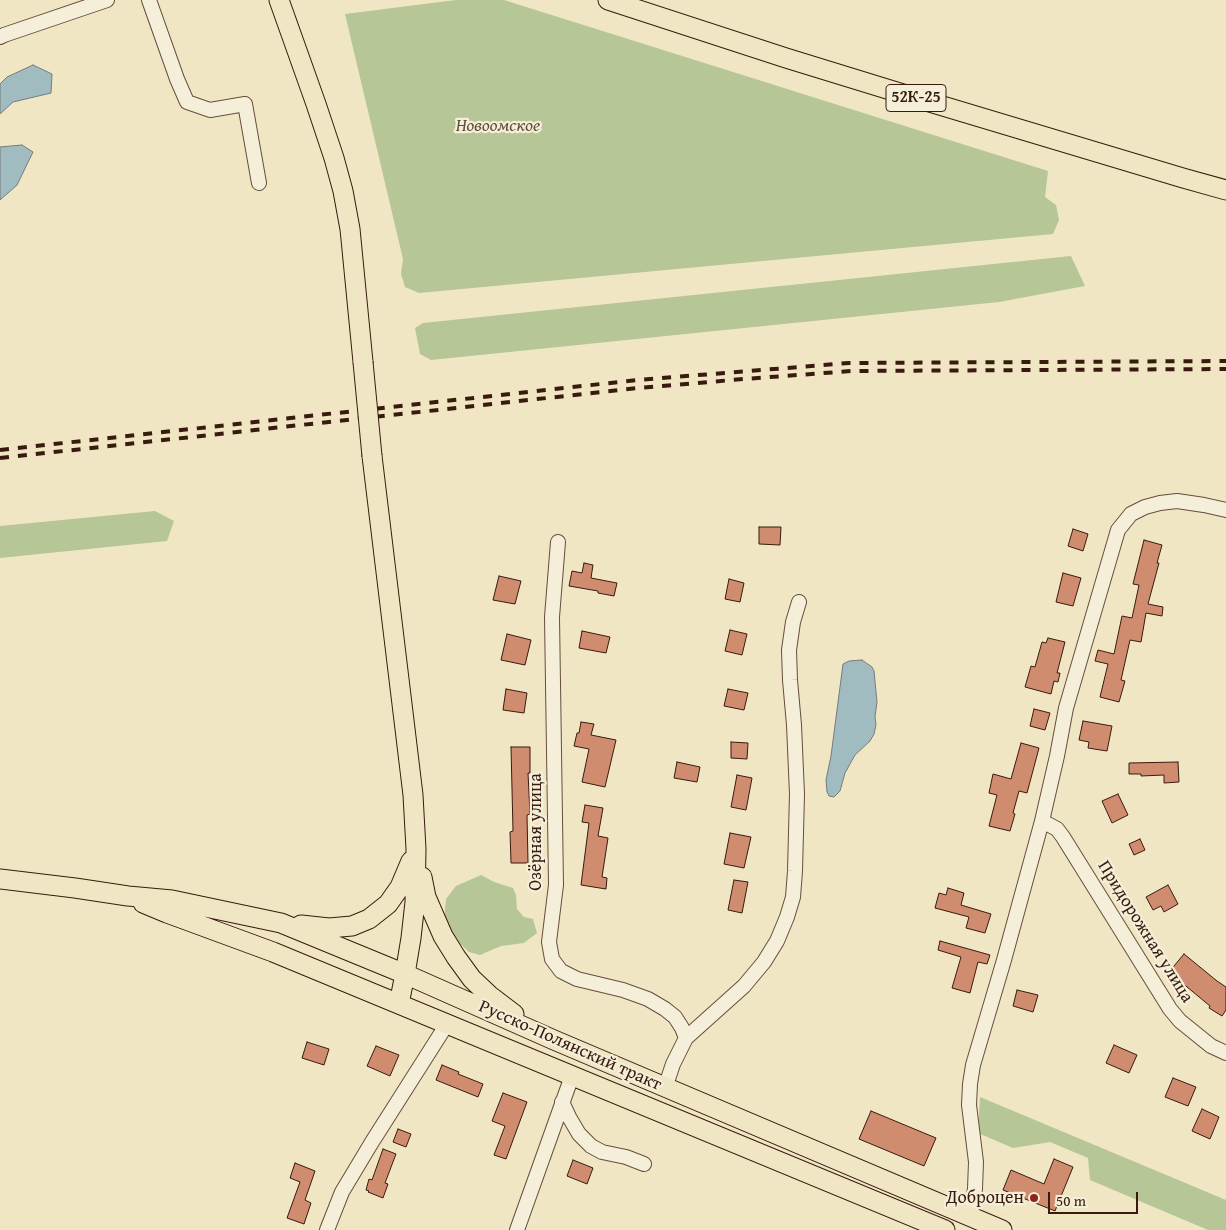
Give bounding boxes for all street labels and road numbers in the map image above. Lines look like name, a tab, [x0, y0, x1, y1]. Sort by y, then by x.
road number: 52К-25	[886, 85, 946, 112]
street label: Озёрная улица	[525, 773, 547, 891]
street label: Придорожная улица	[1092, 857, 1198, 1007]
street label: Русско-Полянский тракт	[475, 996, 665, 1096]

